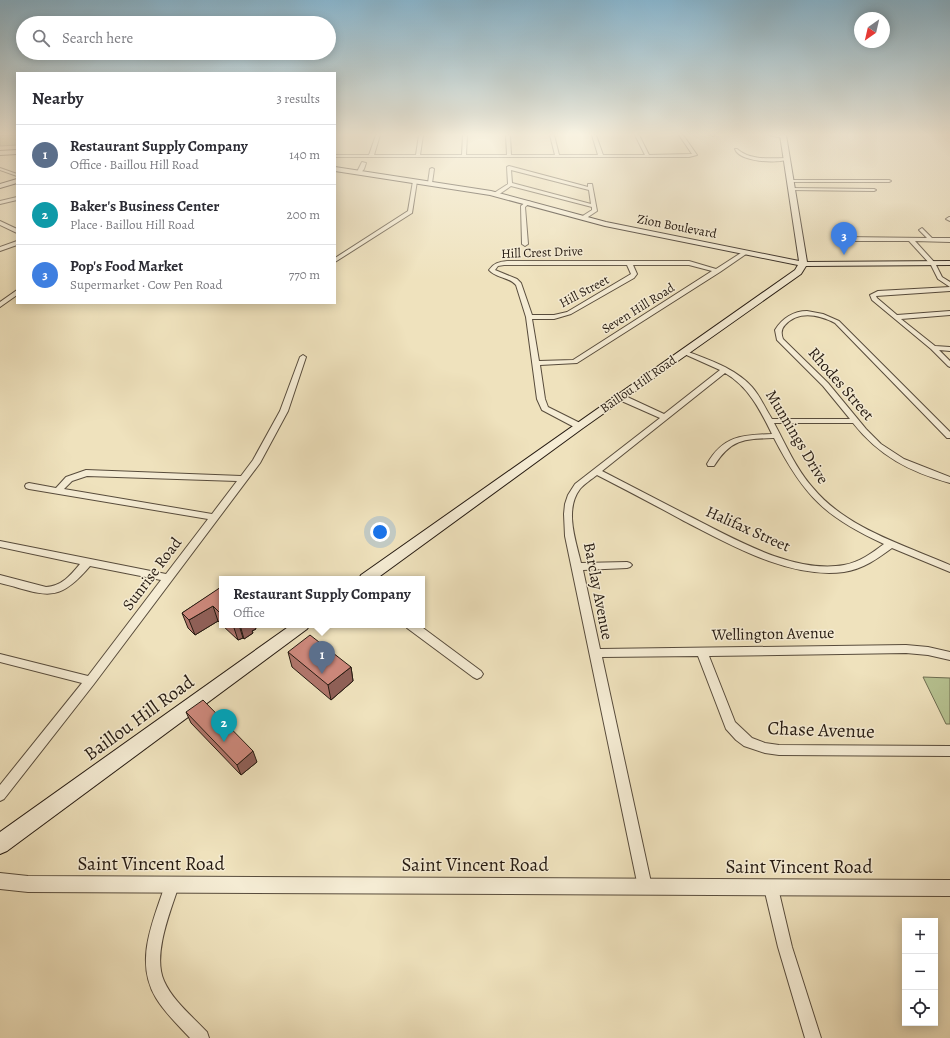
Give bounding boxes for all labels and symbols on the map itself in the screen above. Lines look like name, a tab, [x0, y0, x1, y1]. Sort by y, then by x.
north arrow	[854, 12, 890, 48]
street label: Zion Boulevard	[636, 210, 718, 242]
pin: 3	[831, 222, 857, 255]
street label: Hill Crest Drive	[501, 242, 583, 262]
street label: Hill Street	[556, 270, 613, 311]
street label: Seven Hill Road	[598, 279, 678, 337]
street label: Rhodes Street	[803, 343, 879, 425]
street label: Baillou Hill Road	[597, 351, 679, 417]
street label: Munnings Drive	[760, 386, 834, 488]
street label: Halifax Street	[702, 501, 794, 557]
your location	[370, 522, 390, 542]
street label: Sunrise Road	[117, 532, 187, 615]
street label: Barclay Avenue	[578, 540, 618, 642]
street label: Wellington Avenue	[710, 622, 835, 646]
pin: 1	[309, 641, 335, 674]
street label: Baillou Hill Road	[79, 669, 200, 767]
pin: 2	[211, 709, 237, 742]
street label: Chase Avenue	[767, 715, 875, 745]
street label: Saint Vincent Road	[77, 851, 225, 877]
street label: Saint Vincent Road	[401, 852, 549, 878]
street label: Saint Vincent Road	[725, 854, 873, 880]

